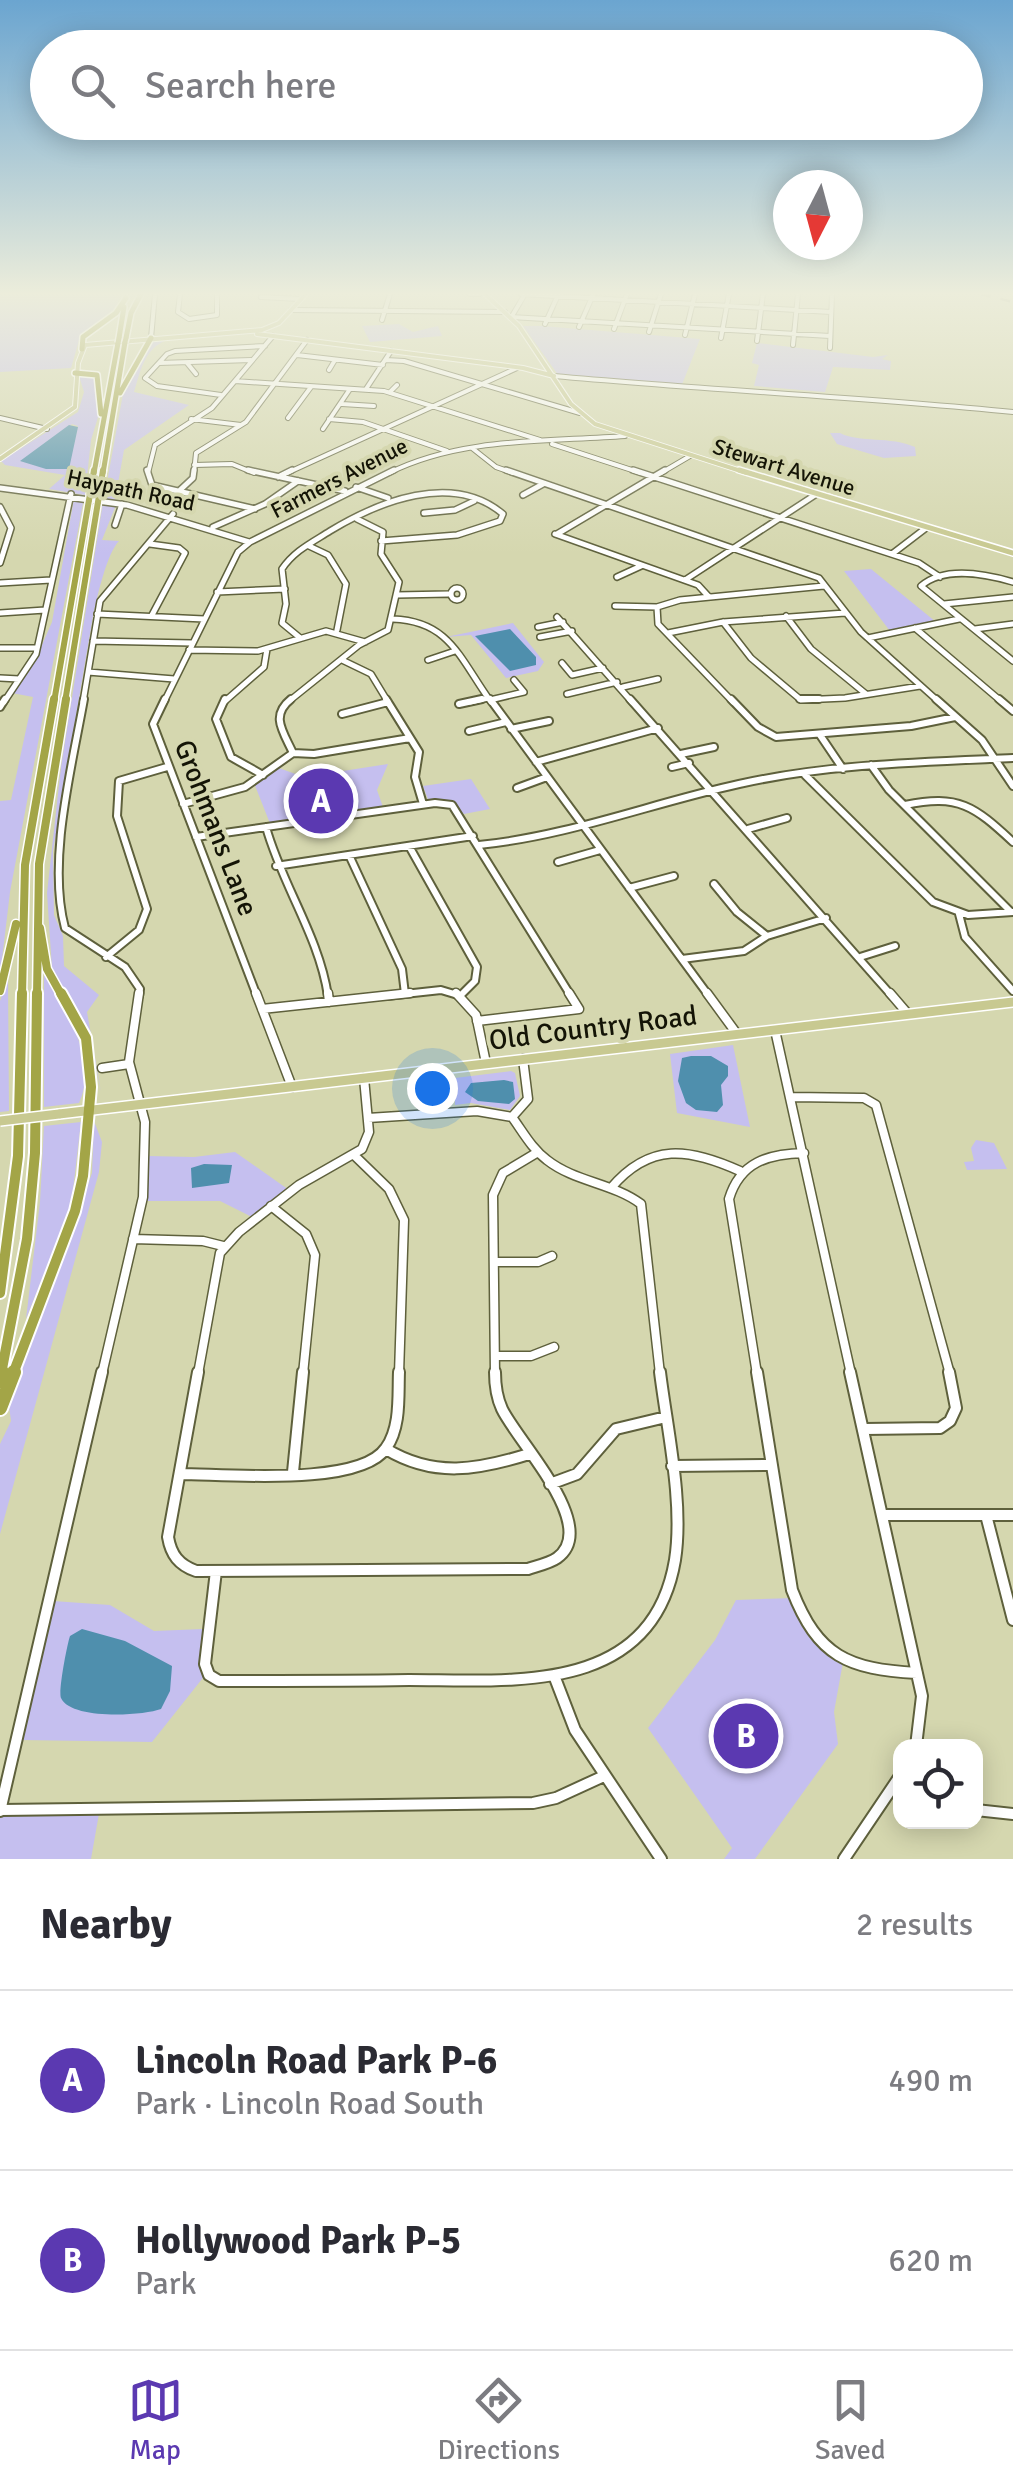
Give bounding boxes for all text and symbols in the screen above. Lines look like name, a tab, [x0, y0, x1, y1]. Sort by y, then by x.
search box	[30, 30, 983, 140]
icon: search	[65, 58, 120, 113]
text: Search here	[145, 62, 337, 109]
north arrow	[773, 170, 863, 260]
street label: Farmers Avenue	[266, 432, 412, 524]
street label: Stewart Avenue	[710, 433, 858, 501]
street label: Haypath Road	[65, 463, 197, 517]
street label: Grohmans Lane	[167, 735, 265, 921]
pin: A	[288, 764, 354, 838]
street label: Old Country Road	[487, 998, 699, 1058]
your location	[407, 1063, 458, 1114]
pin: B	[714, 1698, 778, 1774]
map controls	[893, 1739, 983, 1829]
button: locate	[893, 1739, 983, 1829]
text: Nearby	[40, 1899, 172, 1950]
text: 2 results	[856, 1905, 973, 1944]
text: Lincoln Road Park P-6	[135, 2037, 497, 2084]
text: A	[62, 2061, 83, 2100]
text: 490 m	[889, 2061, 973, 2100]
text: Park · Lincoln Road South	[135, 2084, 484, 2123]
text: Hollywood Park P-5	[135, 2217, 461, 2264]
text: B	[63, 2241, 82, 2280]
text: 620 m	[889, 2241, 973, 2280]
text: Park	[135, 2264, 197, 2303]
tab: Map	[128, 2373, 183, 2467]
tab: Directions	[438, 2373, 560, 2467]
tab: Saved	[815, 2373, 885, 2467]

